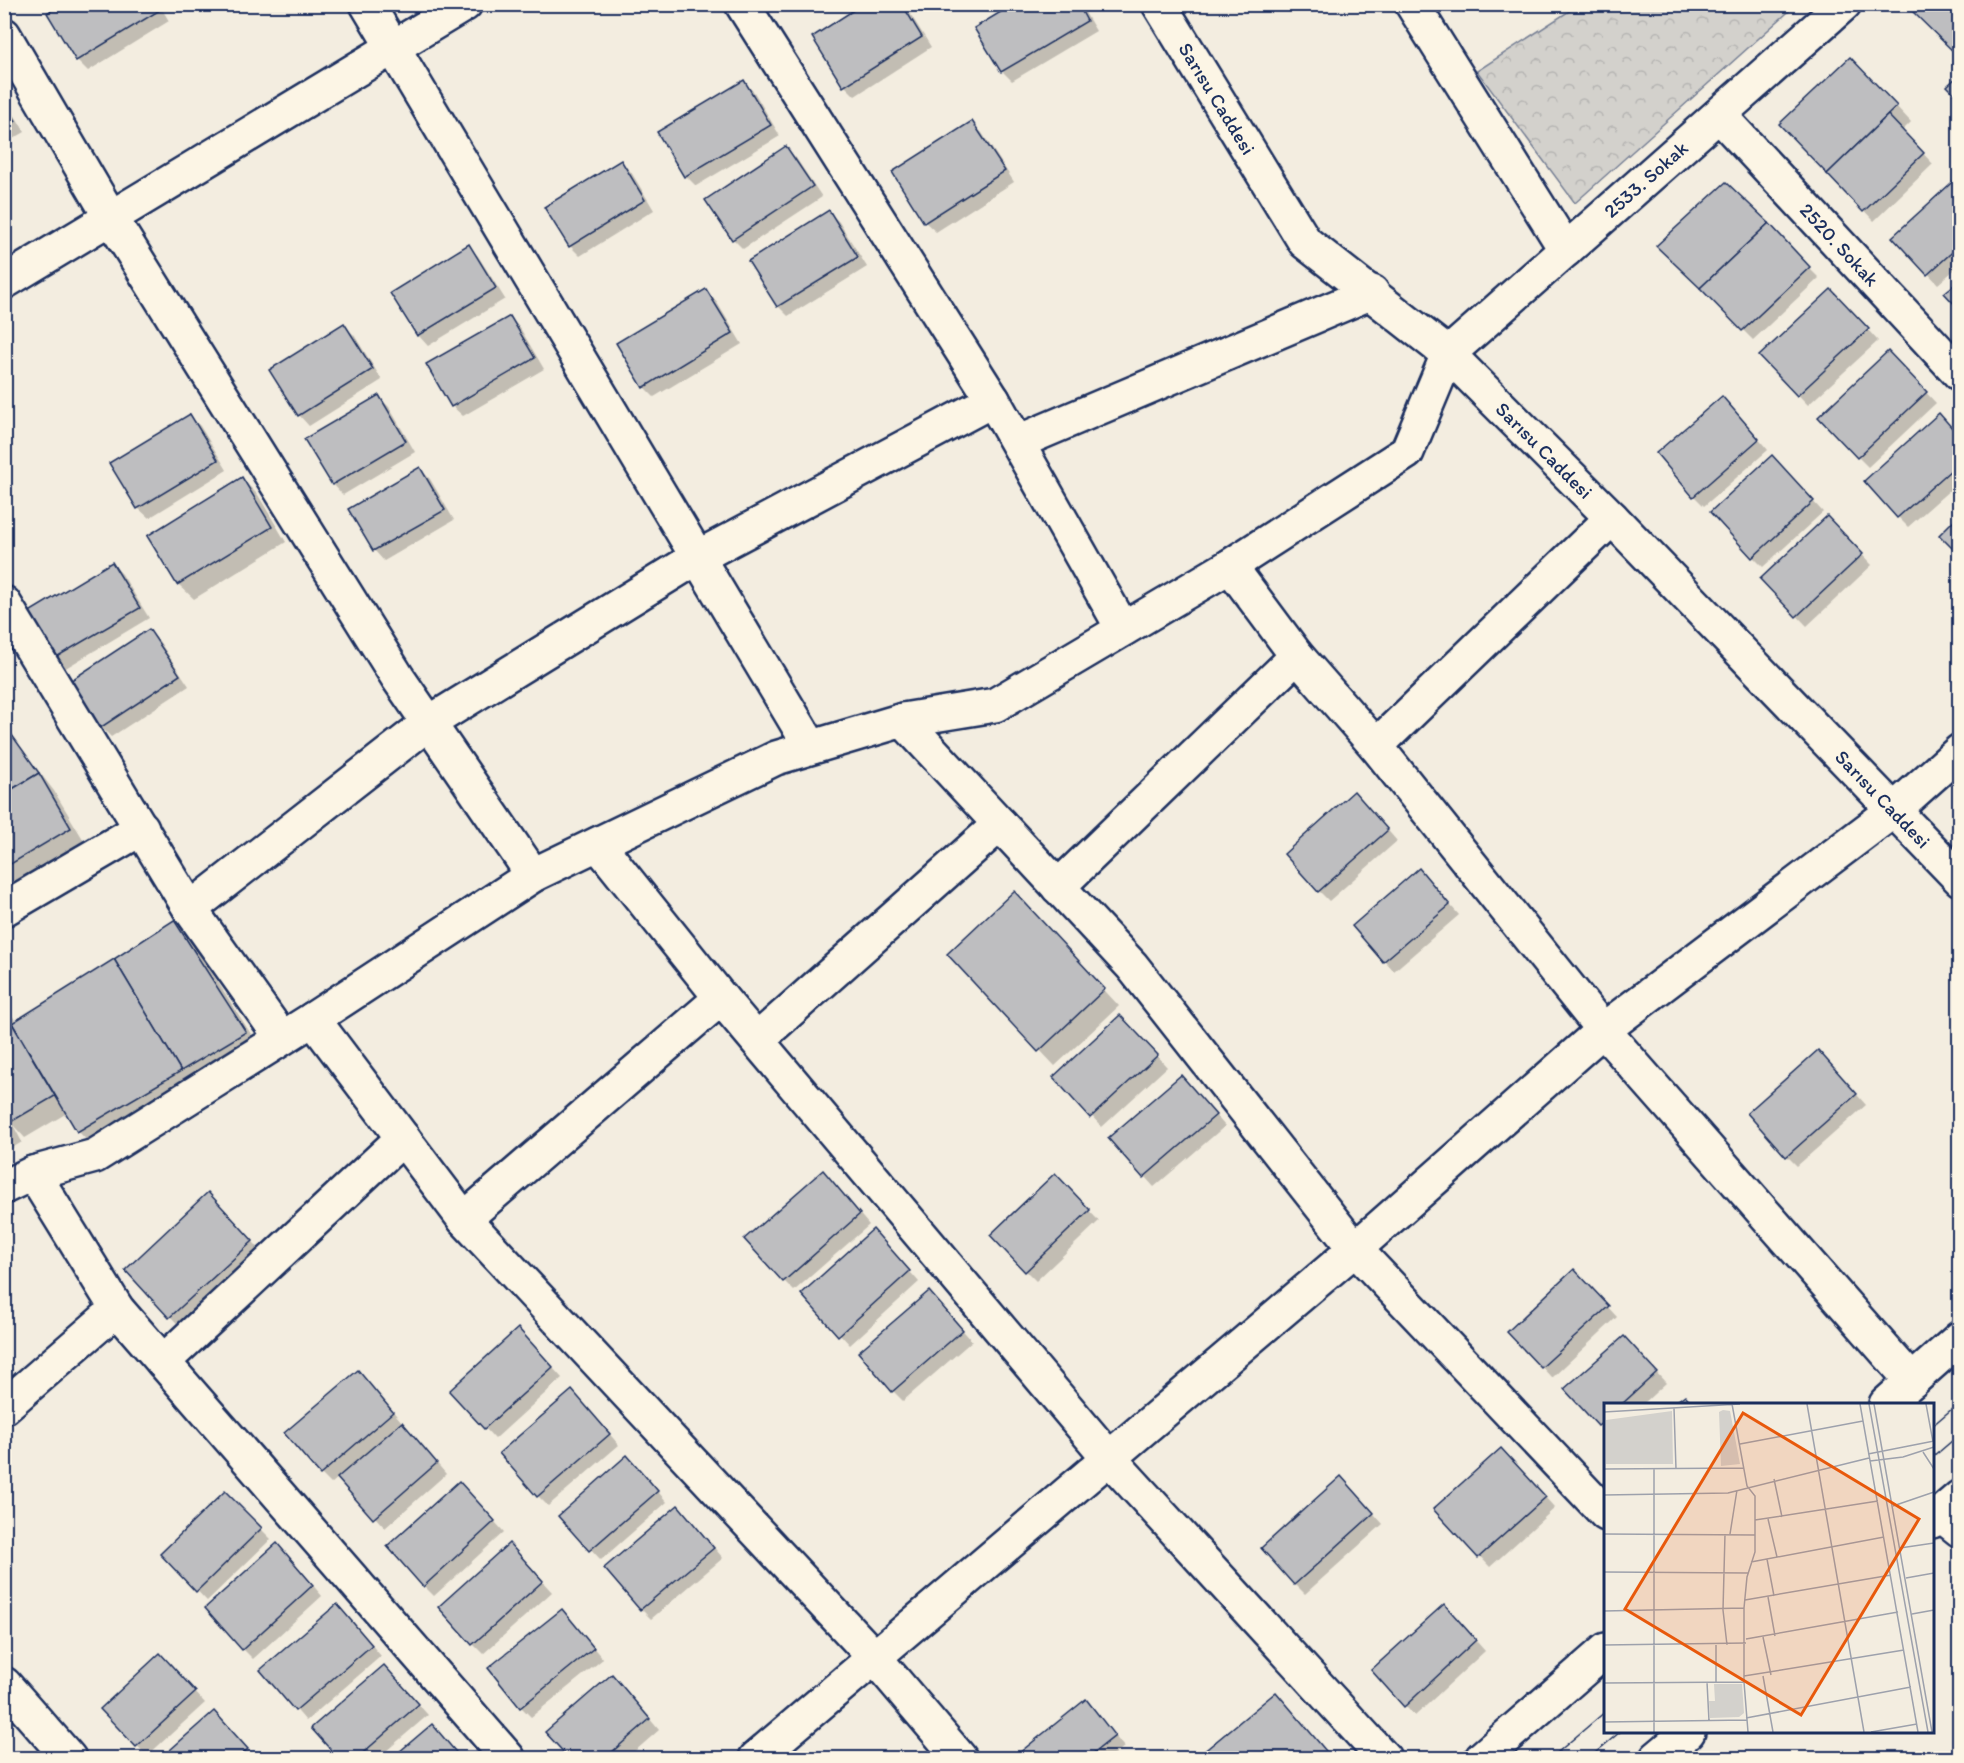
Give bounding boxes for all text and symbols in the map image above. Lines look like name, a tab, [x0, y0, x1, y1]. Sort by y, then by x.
street label: Sarısu Caddesi	[1174, 38, 1261, 159]
street label: 2533. Sokak	[1599, 136, 1693, 223]
street label: 2520. Sokak	[1795, 198, 1884, 291]
street label: Sarısu Caddesi	[1491, 397, 1598, 504]
street label: Sarısu Caddesi	[1830, 745, 1936, 853]
inset map	[1604, 1403, 1934, 1733]

